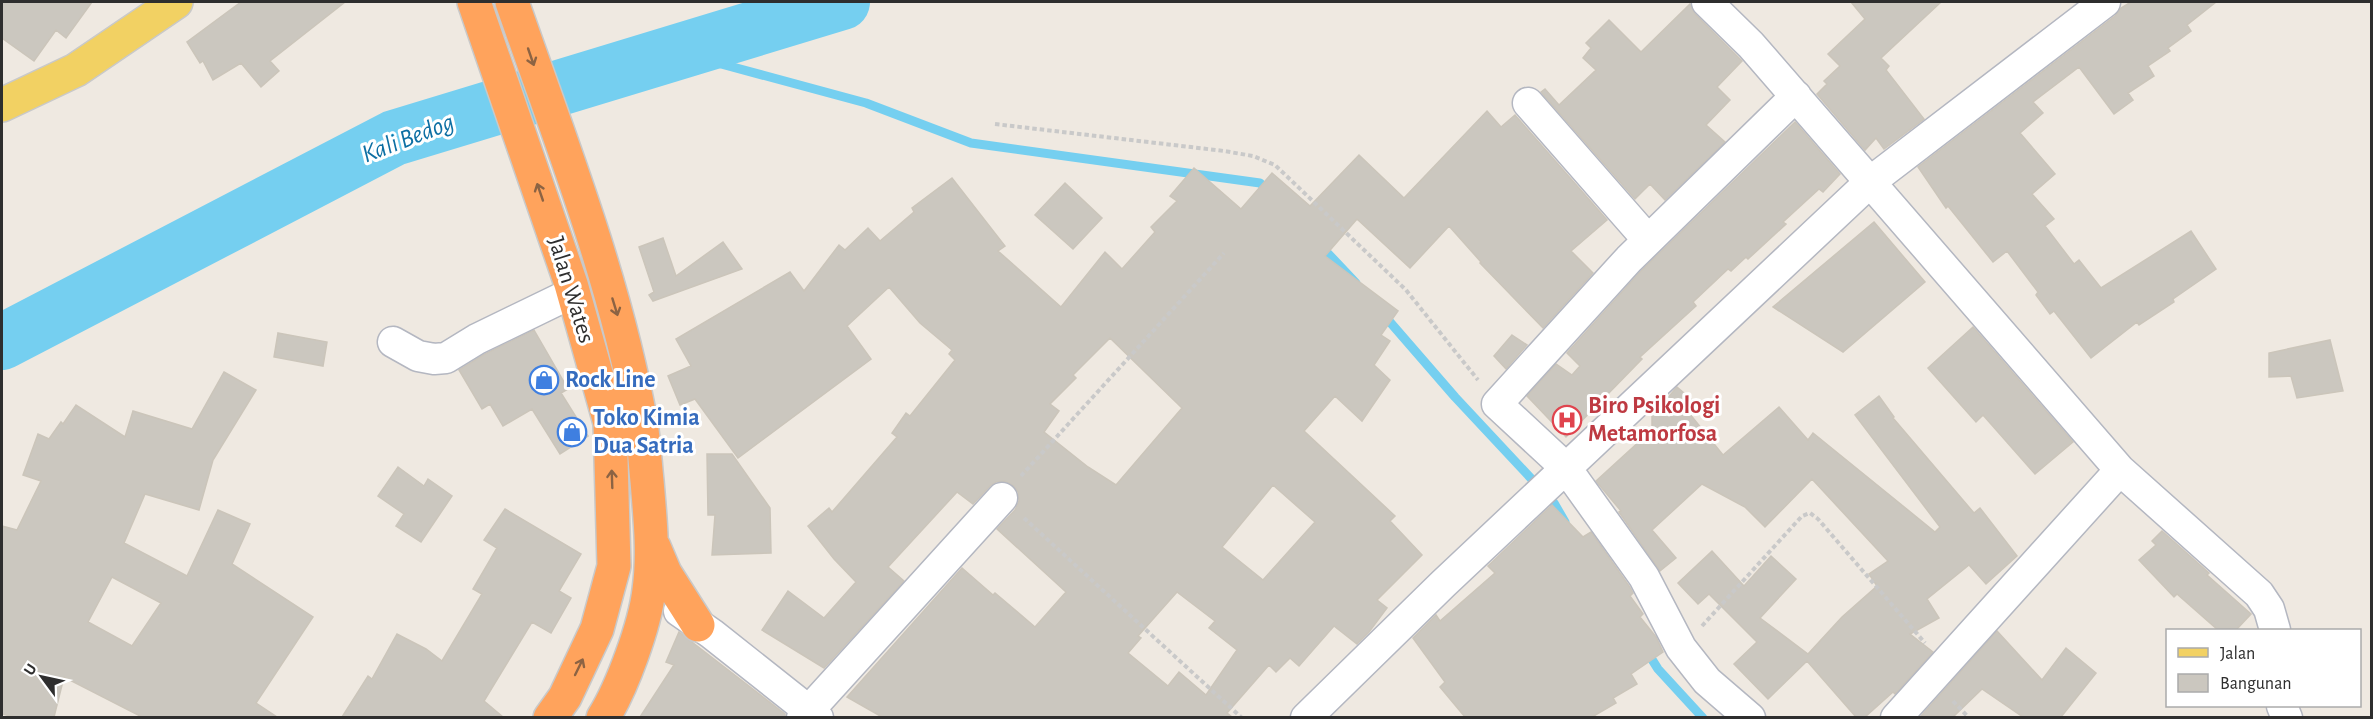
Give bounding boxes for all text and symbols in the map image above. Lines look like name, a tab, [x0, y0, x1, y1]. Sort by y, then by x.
one-way arrow	[527, 47, 538, 66]
water label: Kali Bedog	[358, 109, 458, 167]
one-way arrow	[533, 183, 544, 202]
street label: Jalan Wates	[543, 234, 599, 346]
one-way arrow	[610, 297, 621, 316]
shop icon: Rock Line	[528, 364, 560, 396]
place label: Rock Line	[565, 368, 656, 392]
place label: Biro Psikologi Metamorfosa	[1588, 394, 1720, 446]
hospital icon: Biro Psikologi Metamorfosa	[1551, 404, 1583, 436]
place label: Toko Kimia Dua Satria	[593, 406, 700, 458]
shop icon: Toko Kimia Dua Satria	[556, 416, 588, 448]
one-way arrow	[606, 469, 617, 489]
legend	[2166, 629, 2361, 707]
text: Jalan	[2220, 645, 2255, 663]
north arrow	[12, 647, 72, 707]
one-way arrow	[574, 659, 586, 677]
text: U	[21, 661, 40, 678]
text: Bangunan	[2220, 675, 2292, 693]

